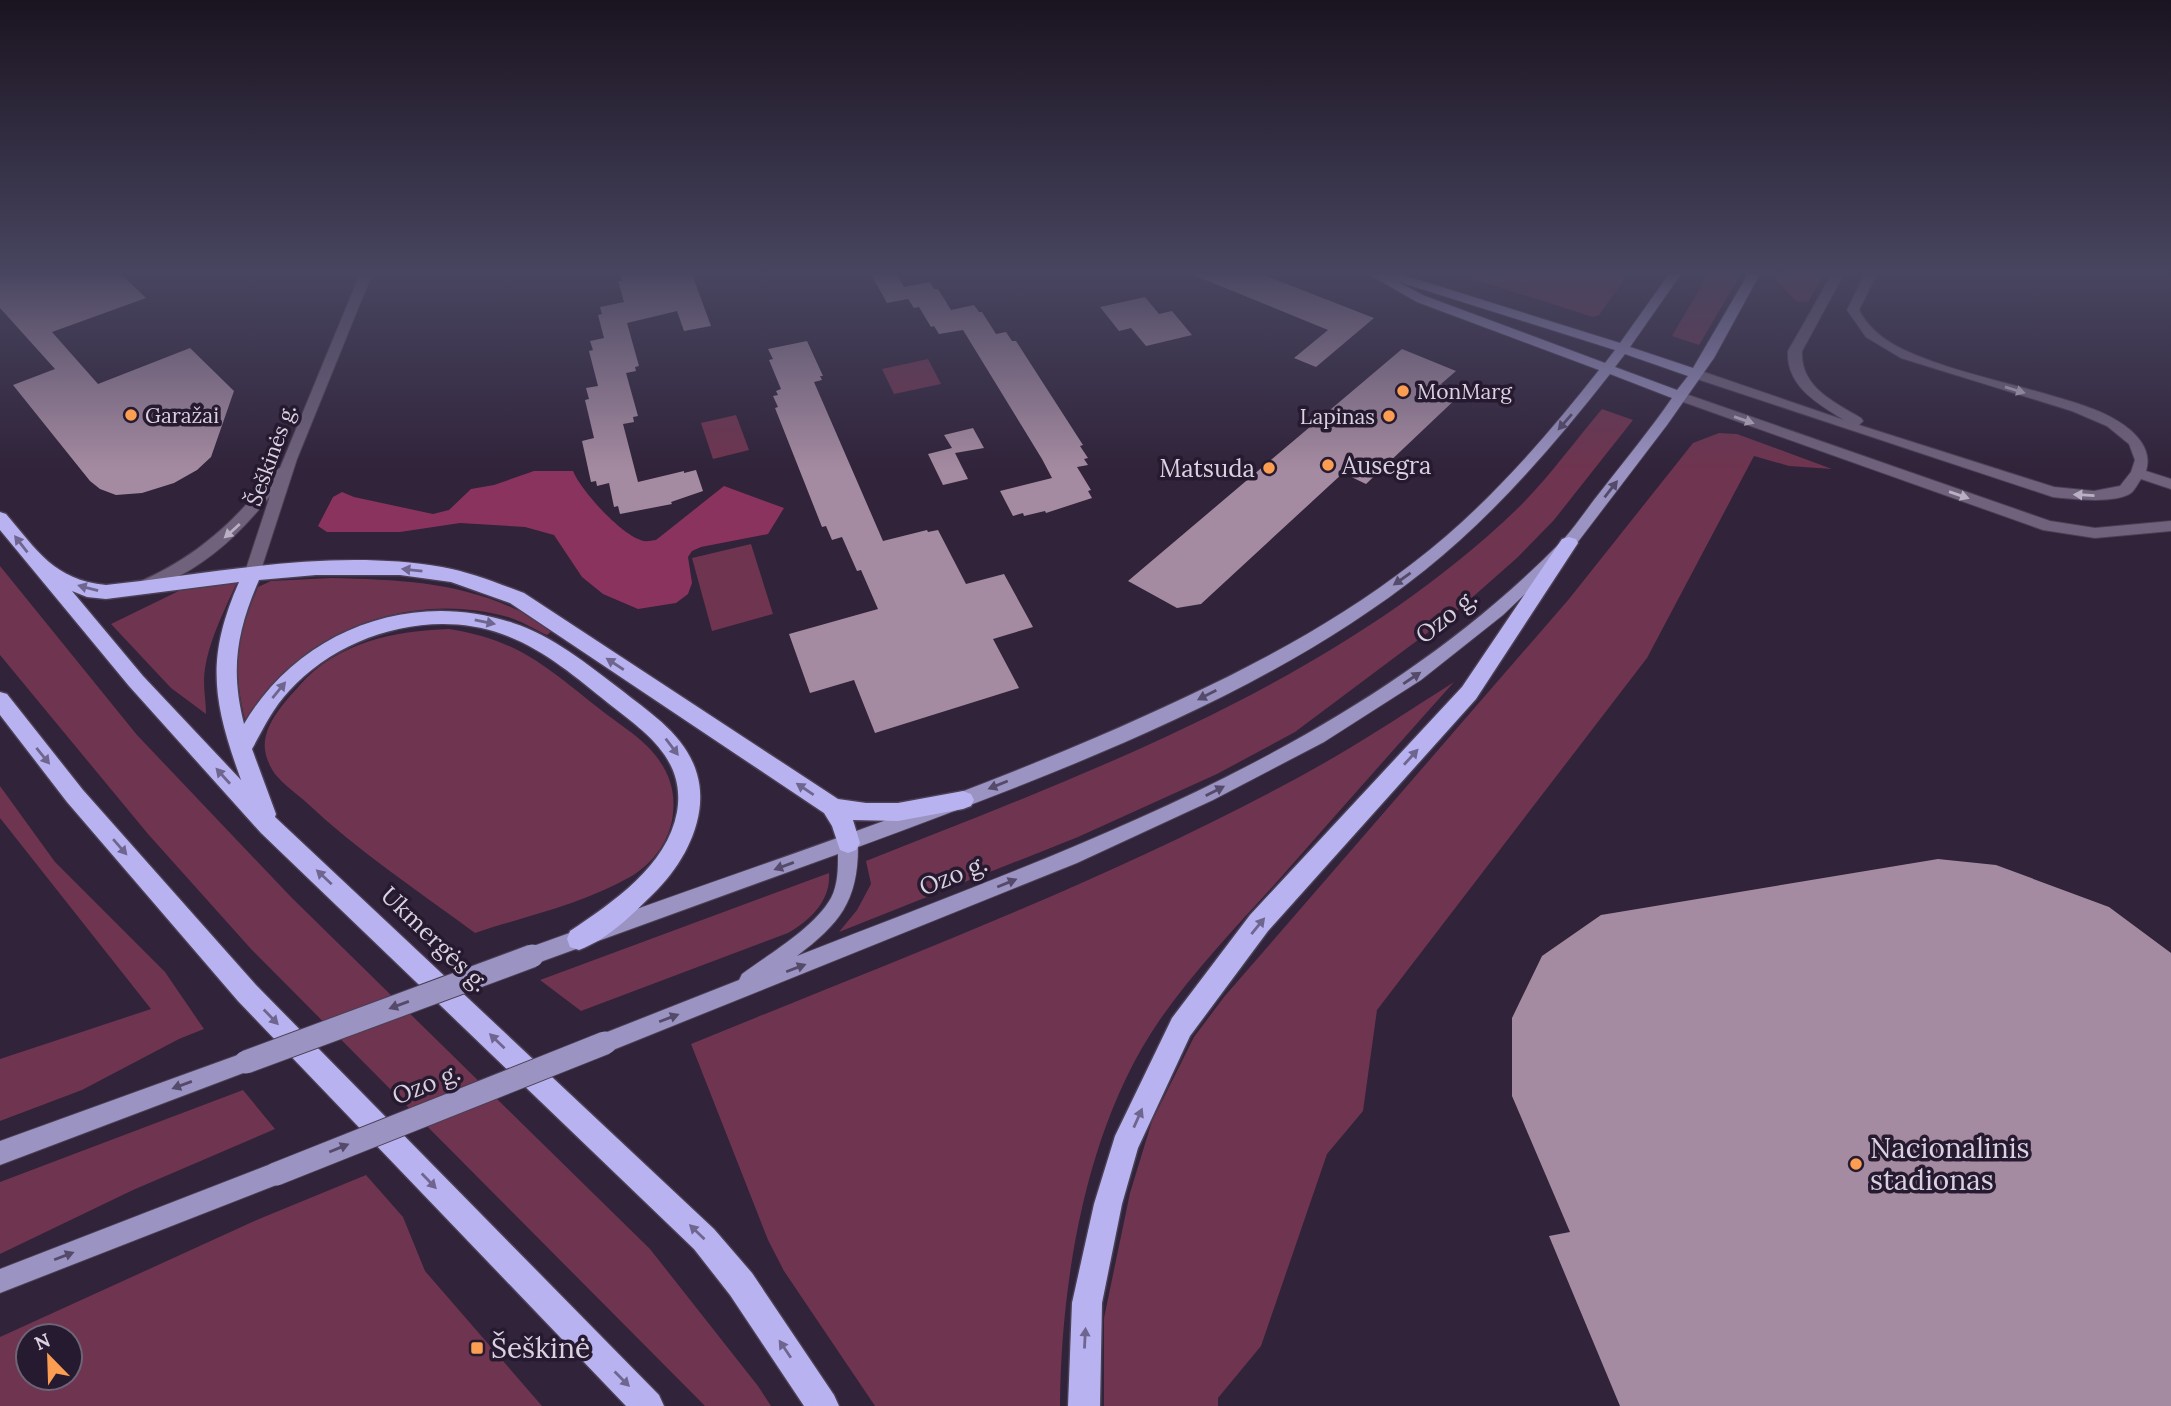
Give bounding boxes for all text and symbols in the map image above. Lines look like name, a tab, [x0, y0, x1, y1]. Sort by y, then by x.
place label: MonMarg	[1417, 378, 1512, 405]
marker: MonMarg	[1395, 383, 1411, 399]
one-way arrow	[2005, 385, 2026, 395]
street label: Šeškinės g.	[240, 400, 302, 510]
place label: Garažai	[145, 402, 219, 429]
place label: Lapinas	[1300, 403, 1375, 430]
marker: Garažai	[123, 407, 139, 423]
marker: Lapinas	[1381, 408, 1397, 424]
one-way arrow	[1558, 413, 1573, 430]
one-way arrow	[1734, 415, 1755, 426]
place label: Ausegra	[1341, 450, 1431, 481]
place label: Matsuda	[1159, 453, 1255, 484]
marker: Ausegra	[1320, 457, 1336, 473]
marker: Matsuda	[1261, 460, 1277, 476]
one-way arrow	[1603, 481, 1618, 499]
one-way arrow	[2073, 489, 2095, 500]
one-way arrow	[1949, 490, 1970, 501]
one-way arrow	[224, 523, 241, 539]
one-way arrow	[14, 535, 28, 553]
one-way arrow	[400, 565, 422, 576]
one-way arrow	[1393, 572, 1411, 586]
one-way arrow	[76, 582, 98, 593]
street label: Ozo g.	[1409, 582, 1483, 650]
one-way arrow	[474, 617, 496, 628]
one-way arrow	[605, 658, 624, 671]
one-way arrow	[1403, 671, 1421, 685]
one-way arrow	[271, 681, 286, 699]
one-way arrow	[1196, 689, 1216, 701]
one-way arrow	[664, 737, 679, 755]
one-way arrow	[36, 746, 51, 764]
one-way arrow	[1402, 749, 1418, 766]
one-way arrow	[215, 767, 231, 785]
one-way arrow	[987, 780, 1008, 791]
one-way arrow	[795, 782, 815, 795]
one-way arrow	[1205, 785, 1225, 797]
one-way arrow	[112, 838, 128, 856]
street label: Ozo g.	[914, 847, 992, 903]
one-way arrow	[774, 861, 795, 872]
one-way arrow	[316, 870, 333, 886]
one-way arrow	[996, 877, 1017, 888]
street label: Ukmergės g.	[374, 880, 496, 998]
one-way arrow	[1250, 917, 1265, 935]
one-way arrow	[785, 963, 806, 974]
one-way arrow	[388, 1000, 409, 1011]
one-way arrow	[262, 1009, 279, 1026]
one-way arrow	[658, 1012, 679, 1023]
one-way arrow	[489, 1034, 506, 1050]
street label: Ozo g.	[387, 1056, 465, 1112]
one-way arrow	[172, 1080, 193, 1091]
one-way arrow	[1132, 1108, 1144, 1128]
place label: Nacionalinis stadionas	[1870, 1130, 2030, 1198]
one-way arrow	[329, 1143, 350, 1154]
marker: Nacionalinis stadionas	[1848, 1156, 1864, 1172]
one-way arrow	[420, 1173, 437, 1190]
one-way arrow	[688, 1224, 705, 1241]
one-way arrow	[53, 1251, 74, 1262]
north arrow	[14, 1322, 84, 1392]
text: N	[31, 1327, 54, 1355]
one-way arrow	[1080, 1327, 1091, 1349]
place label: Šeškinė	[491, 1330, 590, 1366]
marker: Šeškinė	[469, 1340, 485, 1356]
one-way arrow	[778, 1340, 792, 1358]
one-way arrow	[613, 1370, 629, 1387]

